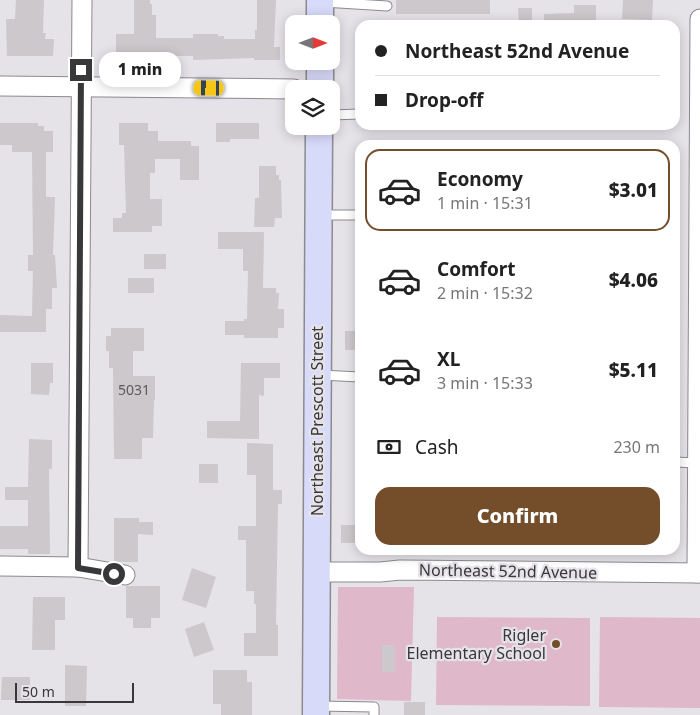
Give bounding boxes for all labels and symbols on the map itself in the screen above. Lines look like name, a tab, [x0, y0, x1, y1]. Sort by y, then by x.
north arrow	[285, 15, 340, 70]
callout: 1 min	[98, 52, 181, 88]
route end	[70, 59, 92, 81]
car	[193, 80, 224, 96]
street label: Northeast Prescott Street	[306, 326, 328, 516]
house number: 5031	[118, 380, 150, 399]
street label: Northeast 52nd Avenue	[419, 558, 597, 584]
route start	[103, 563, 125, 585]
place label: Rigler Elementary School	[407, 624, 546, 664]
marker: Rigler Elementary School	[550, 638, 562, 650]
scale bar	[15, 680, 134, 703]

